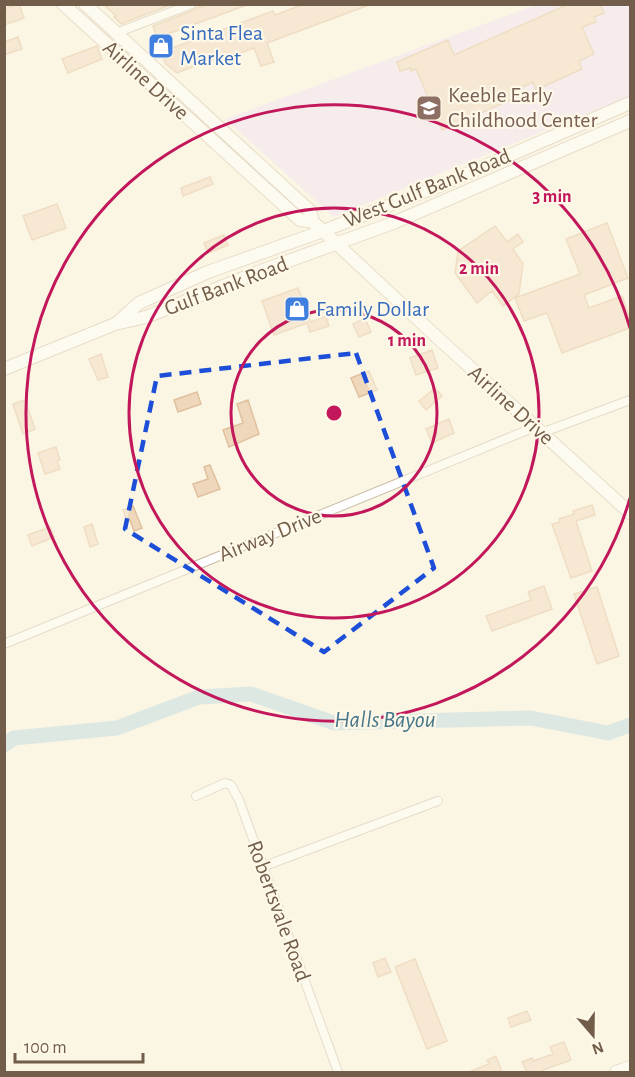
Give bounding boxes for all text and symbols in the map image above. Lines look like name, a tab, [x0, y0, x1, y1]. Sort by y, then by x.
place label: Sinta Flea Market	[180, 22, 263, 69]
shop icon: Sinta Flea Market	[146, 31, 176, 61]
street label: Airline Drive	[99, 36, 193, 124]
place label: Keeble Early Childhood Center	[448, 84, 598, 131]
school or university icon: Keeble Early Childhood Center	[414, 93, 444, 123]
street label: West Gulf Bank Road	[340, 144, 514, 232]
text: 3 min	[532, 188, 572, 206]
street label: Gulf Bank Road	[161, 252, 291, 320]
text: 2 min	[459, 260, 499, 278]
shop icon: Family Dollar	[282, 294, 312, 324]
place label: Family Dollar	[316, 298, 429, 320]
text: 1 min	[388, 332, 426, 350]
street label: Airline Drive	[464, 361, 558, 449]
centre of rings	[324, 403, 344, 423]
street label: Airway Drive	[216, 504, 324, 566]
water label: Halls Bayou	[334, 708, 436, 732]
street label: Robertsvale Road	[243, 838, 315, 984]
north arrow	[563, 1005, 623, 1065]
scale bar	[15, 1026, 142, 1064]
text: 100 m	[24, 1039, 67, 1057]
text: N	[590, 1039, 606, 1058]

